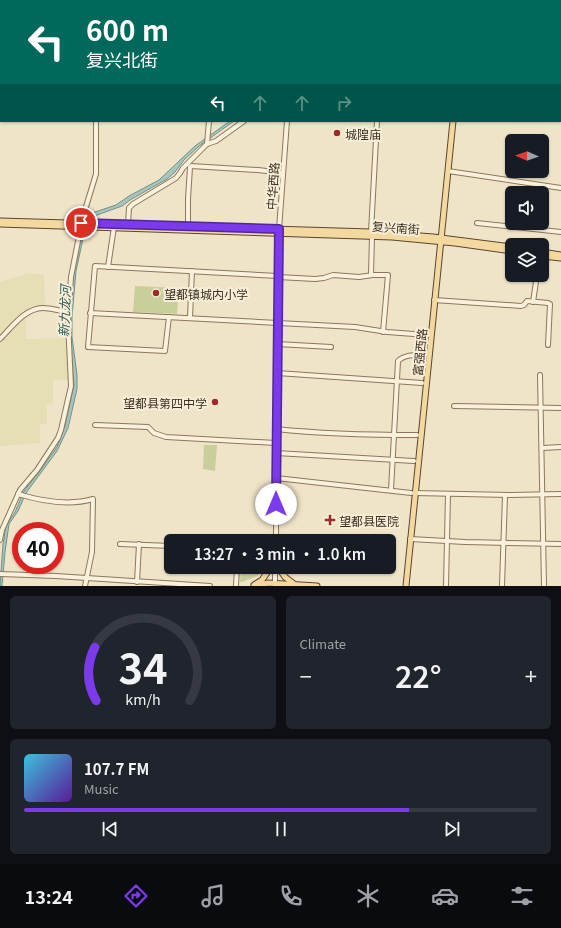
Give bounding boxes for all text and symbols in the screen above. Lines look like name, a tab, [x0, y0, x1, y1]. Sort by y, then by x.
text: 600 m	[86, 9, 169, 49]
icon: left	[20, 16, 72, 68]
text: 复兴北街	[86, 46, 158, 72]
icon: left	[207, 92, 229, 114]
icon: ahead	[249, 92, 271, 114]
icon: ahead	[291, 92, 313, 114]
icon: right	[333, 92, 355, 114]
place label: 城隍庙	[345, 125, 381, 142]
marker: 城隍庙	[332, 128, 342, 138]
north arrow	[505, 134, 549, 178]
map controls	[505, 134, 549, 282]
street label: 中华西路	[262, 161, 282, 211]
button: sound	[505, 186, 549, 230]
pin	[64, 206, 98, 240]
icon: arrive	[70, 212, 92, 234]
street label: 复兴南街	[371, 217, 421, 237]
button: layers	[505, 238, 549, 282]
water label: 新九龙河	[54, 282, 75, 337]
place label: 望都镇城内小学	[164, 285, 248, 302]
marker: 望都镇城内小学	[151, 288, 161, 298]
street label: 富强西路	[408, 327, 430, 377]
place label: 望都县第四中学	[123, 394, 207, 411]
marker: 望都县第四中学	[210, 397, 220, 407]
position arrow	[255, 483, 297, 525]
place label: 望都县医院	[339, 512, 399, 529]
marker: 望都县医院	[324, 514, 336, 526]
speed limit sign: 40	[12, 522, 64, 574]
text: 13:27 · 3 min · 1.0 km	[194, 543, 366, 564]
text: Climate	[300, 634, 346, 653]
text: 34	[118, 635, 167, 695]
text: 22°	[395, 653, 442, 697]
text: −	[300, 659, 312, 691]
text: +	[525, 659, 537, 691]
text: km/h	[125, 687, 160, 708]
text: 107.7 FM	[84, 758, 149, 779]
text: Music	[84, 779, 119, 798]
icon: previous	[99, 818, 121, 840]
icon: pause	[270, 818, 292, 840]
icon: next	[441, 818, 463, 840]
icon: directions	[122, 882, 150, 910]
icon: music	[199, 882, 227, 910]
icon: phone	[277, 882, 305, 910]
icon: climate	[354, 882, 382, 910]
icon: car	[431, 882, 459, 910]
icon: filters	[508, 882, 536, 910]
text: 13:24	[25, 883, 73, 909]

